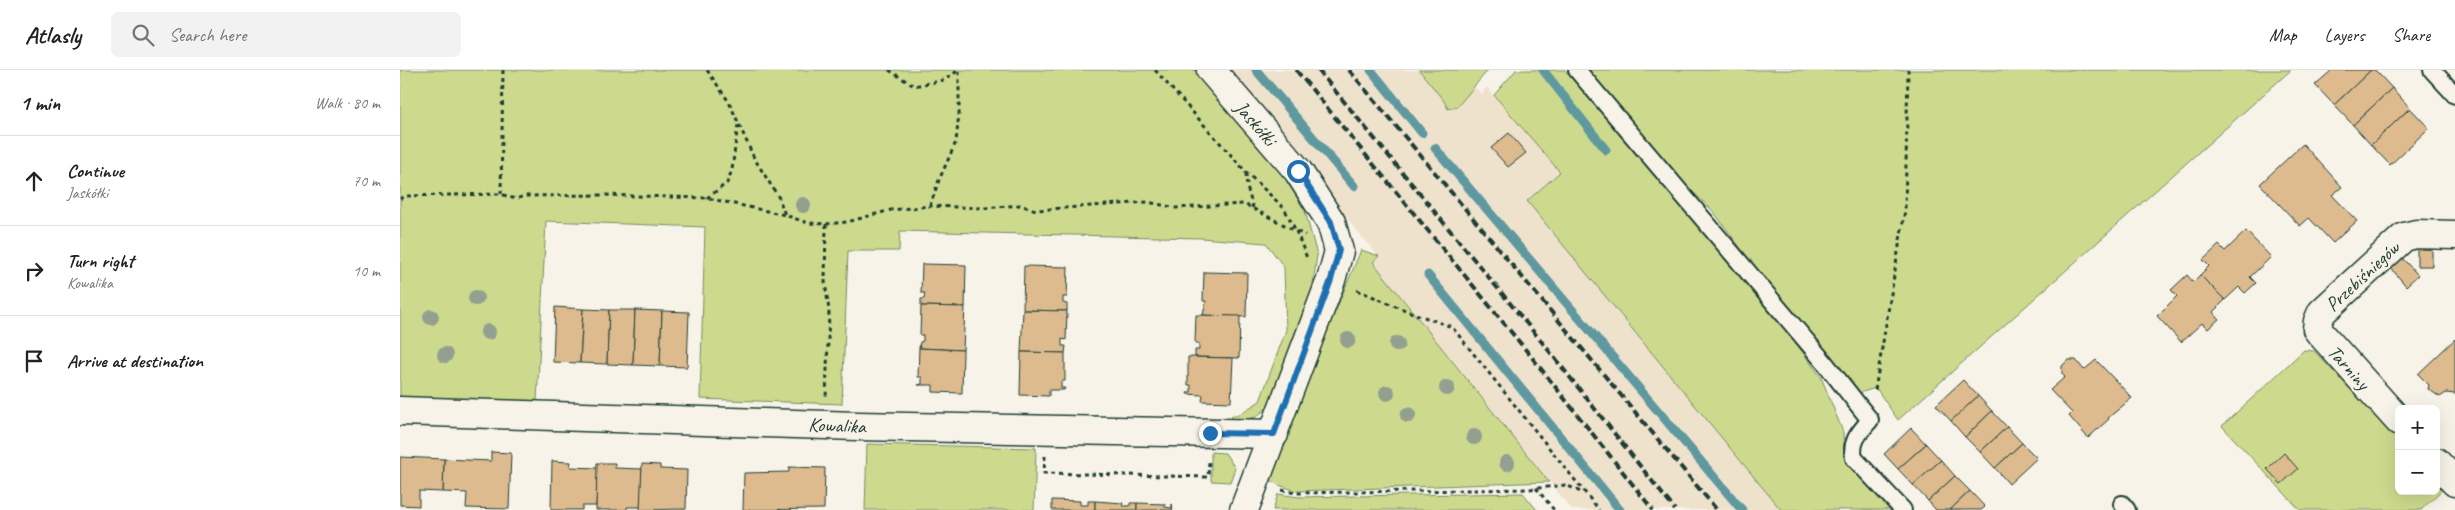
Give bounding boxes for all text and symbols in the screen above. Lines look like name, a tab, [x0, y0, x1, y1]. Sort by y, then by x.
search box	[111, 12, 461, 57]
text: Atlasly	[25, 20, 81, 50]
icon: search	[129, 21, 157, 49]
text: Search here	[169, 23, 246, 47]
text: Map	[2269, 24, 2297, 46]
text: Layers	[2325, 24, 2364, 46]
text: Share	[2392, 24, 2430, 46]
text: 1 min	[20, 90, 60, 116]
text: Walk · 80 m	[315, 93, 380, 113]
street label: Jaskółki	[1229, 95, 1283, 153]
text: Continue	[67, 159, 124, 183]
route start	[1287, 160, 1310, 183]
icon: ahead	[20, 167, 48, 195]
text: 70 m	[353, 171, 380, 191]
text: Jaskółki	[67, 183, 108, 203]
street label: Przebiśniegów	[2320, 235, 2406, 317]
text: Turn right	[67, 249, 134, 273]
icon: right	[20, 257, 48, 285]
text: 10 m	[353, 261, 380, 281]
text: Kowalika	[67, 273, 113, 293]
street label: Tarniny	[2322, 340, 2377, 397]
icon: arrive	[20, 347, 48, 375]
text: Arrive at destination	[67, 349, 203, 373]
map controls	[2395, 405, 2440, 495]
button: +	[2395, 405, 2440, 450]
street label: Kowalika	[808, 412, 867, 439]
route end	[1199, 422, 1222, 445]
button: −	[2395, 450, 2440, 495]

